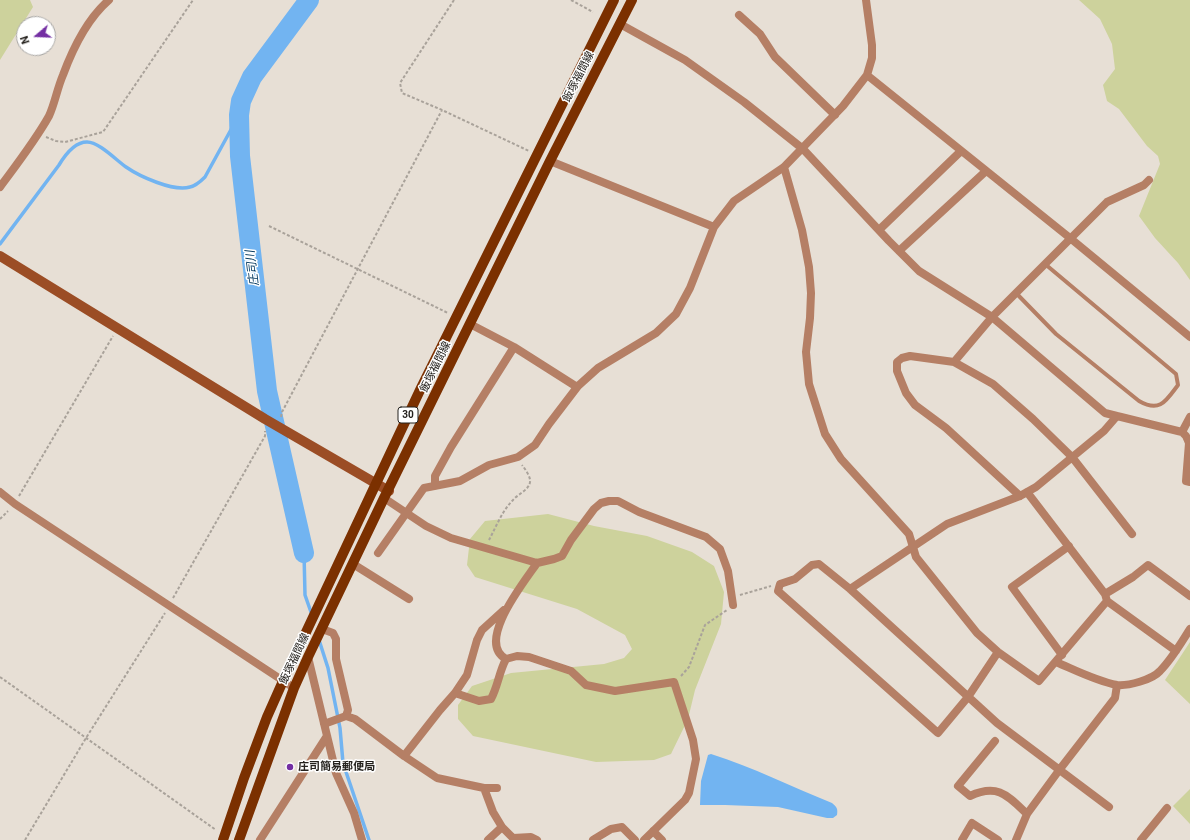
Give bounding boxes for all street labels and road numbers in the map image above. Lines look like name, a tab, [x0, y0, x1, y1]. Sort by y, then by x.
street label: 飯塚福間線	[561, 50, 597, 104]
street label: 飯塚福間線	[418, 339, 454, 395]
road number: 30	[398, 407, 418, 423]
street label: 飯塚福間線	[277, 631, 313, 687]

